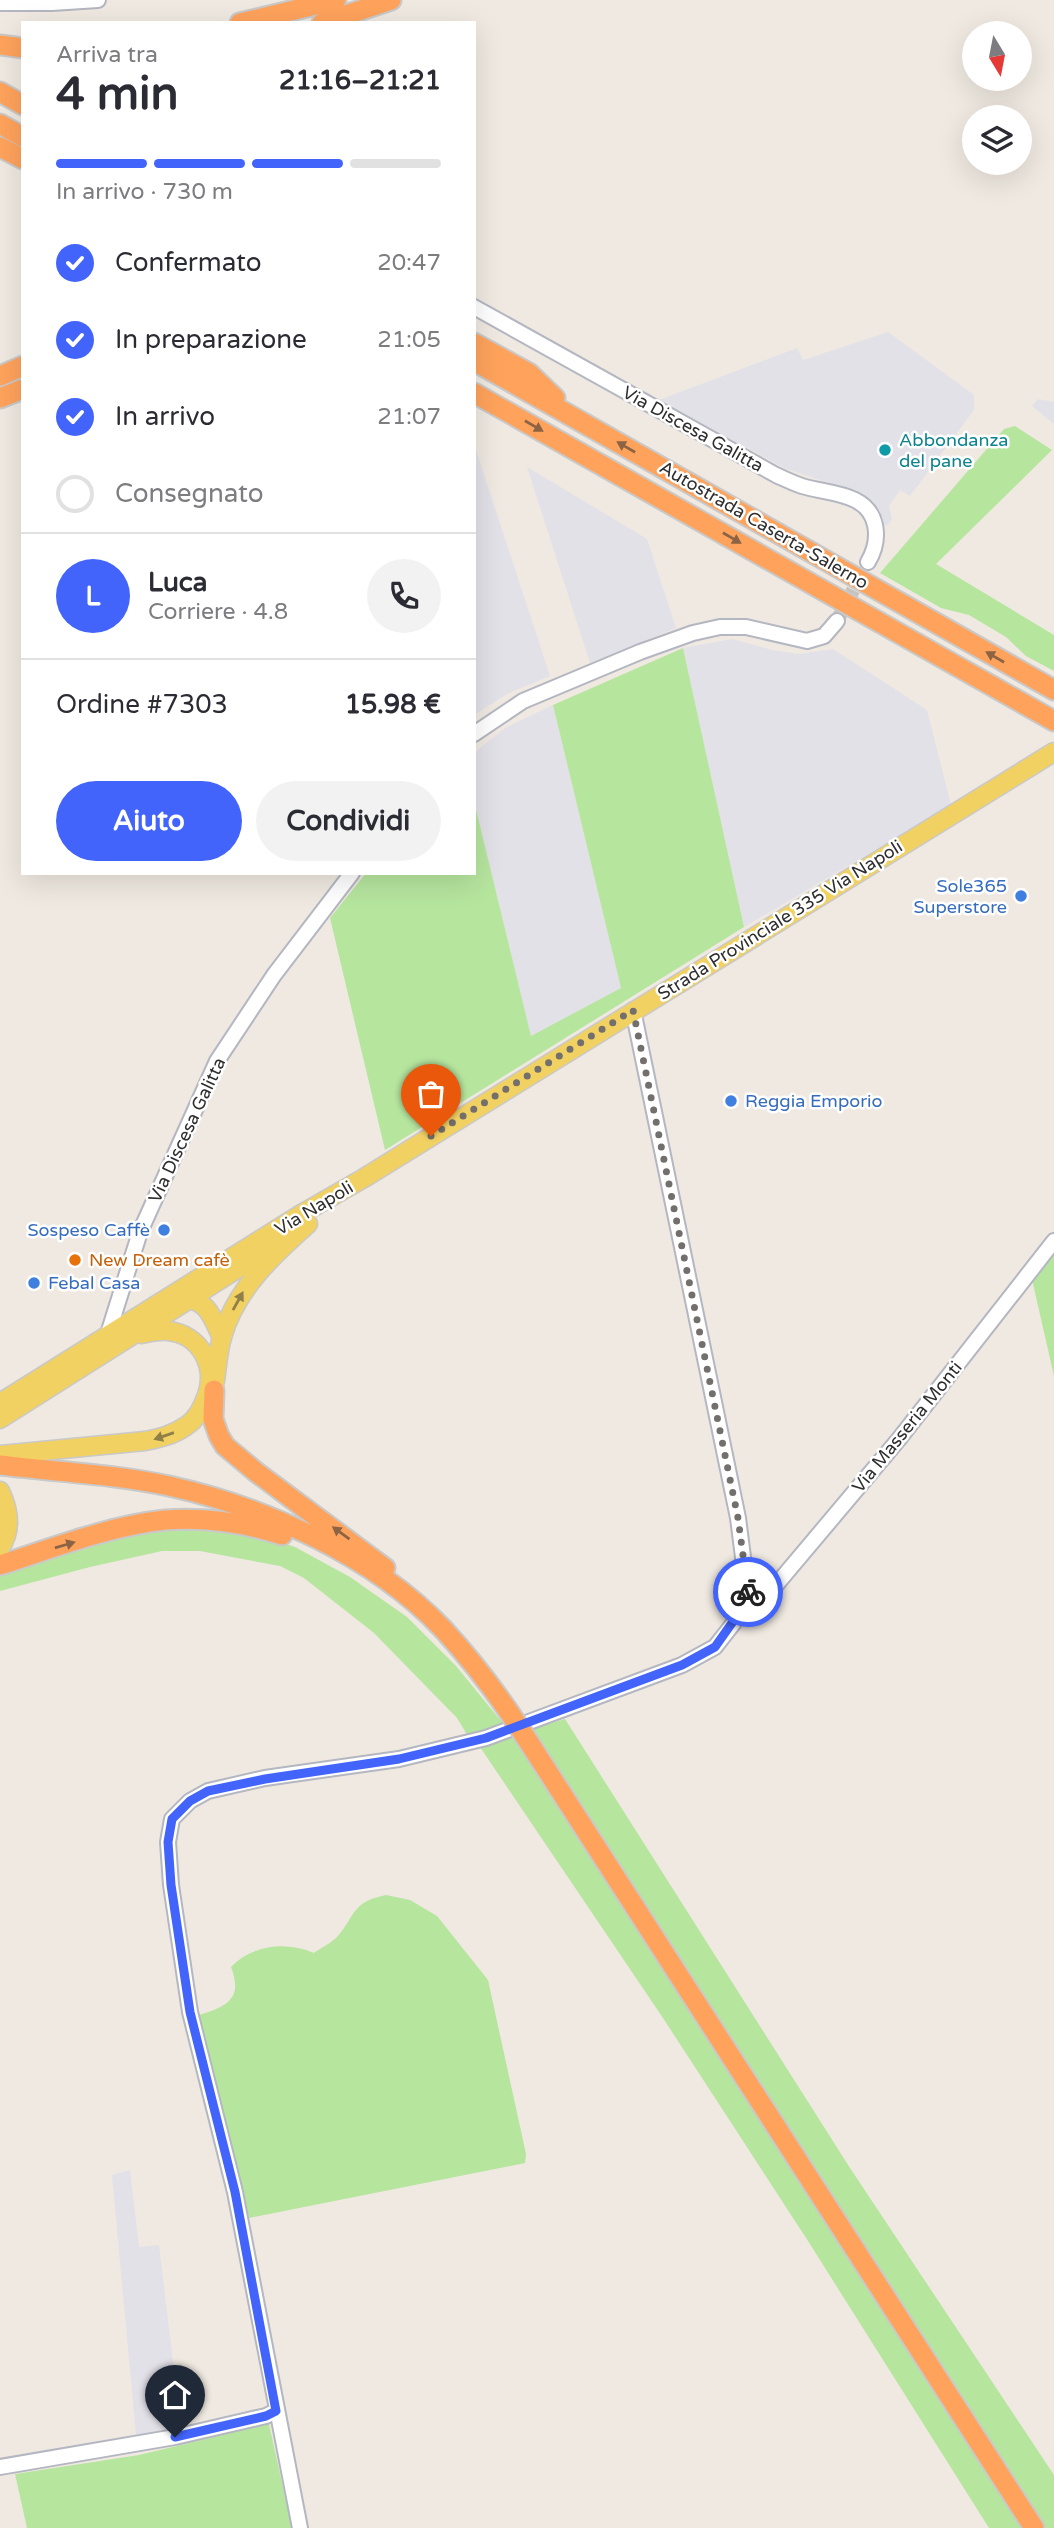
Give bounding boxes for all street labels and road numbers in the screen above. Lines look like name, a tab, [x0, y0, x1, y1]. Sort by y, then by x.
street label: Via Discesa Galitta	[619, 381, 767, 477]
street label: Autostrada Caserta-Salerno	[656, 456, 872, 594]
street label: Strada Provinciale 335 Via Napoli	[653, 835, 907, 1005]
street label: Via Discesa Galitta	[144, 1054, 230, 1206]
street label: Via Napoli	[271, 1176, 357, 1240]
street label: Via Masseria Monti	[847, 1357, 967, 1497]

